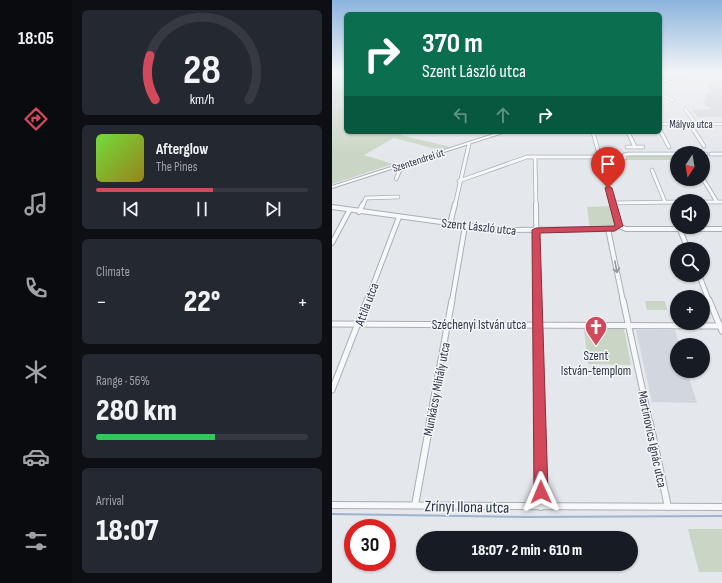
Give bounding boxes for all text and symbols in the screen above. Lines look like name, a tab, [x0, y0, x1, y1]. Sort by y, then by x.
text: 370 m	[422, 27, 483, 60]
text: 18:05	[18, 28, 54, 49]
icon: right	[356, 28, 408, 80]
text: 28	[183, 46, 221, 95]
text: Szent László utca	[422, 61, 526, 82]
text: km/h	[190, 91, 214, 108]
icon: left	[450, 104, 472, 126]
icon: ahead	[492, 104, 514, 126]
icon: right	[534, 104, 556, 126]
icon: directions	[22, 105, 50, 133]
street label: Mályva utca	[669, 118, 713, 131]
text: Afterglow	[156, 140, 208, 159]
street label: Szentendrei út	[391, 146, 446, 175]
north arrow	[670, 146, 710, 186]
map controls	[670, 146, 710, 378]
pin	[591, 147, 625, 188]
icon: arrive	[597, 153, 619, 175]
text: The Pines	[156, 159, 197, 175]
icon: music	[22, 190, 50, 218]
button: sound	[670, 194, 710, 234]
icon: previous	[120, 198, 142, 220]
icon: pause	[191, 198, 213, 220]
icon: next	[262, 198, 284, 220]
street label: Szent László utca	[441, 215, 517, 239]
button: search	[670, 242, 710, 282]
one-way arrow	[612, 261, 620, 274]
text: Climate	[96, 264, 130, 280]
icon: phone	[22, 274, 50, 302]
street label: Attila utca	[351, 281, 382, 329]
text: 22°	[184, 284, 220, 320]
text: −	[96, 289, 107, 316]
text: +	[297, 289, 308, 316]
button: +	[670, 290, 710, 330]
church icon: Szent István-templom	[583, 314, 609, 347]
street label: Széchenyi István utca	[432, 317, 526, 333]
button: −	[670, 338, 710, 378]
street label: Munkácsy Mihály utca	[420, 341, 454, 437]
place label: Szent István-templom	[561, 348, 631, 379]
icon: climate	[22, 358, 50, 386]
text: Range · 56%	[96, 373, 150, 389]
street label: Martinovics Ignác utca	[634, 390, 670, 489]
text: 280 km	[96, 393, 177, 429]
icon: car	[22, 443, 50, 471]
position arrow	[520, 471, 562, 513]
text: Arrival	[96, 493, 124, 509]
street label: Zrínyi Ilona utca	[424, 497, 509, 518]
text: 18:07	[96, 513, 158, 549]
speed limit sign: 30	[344, 519, 396, 571]
icon: filters	[22, 527, 50, 555]
text: 18:07 · 2 min · 610 m	[472, 541, 582, 560]

